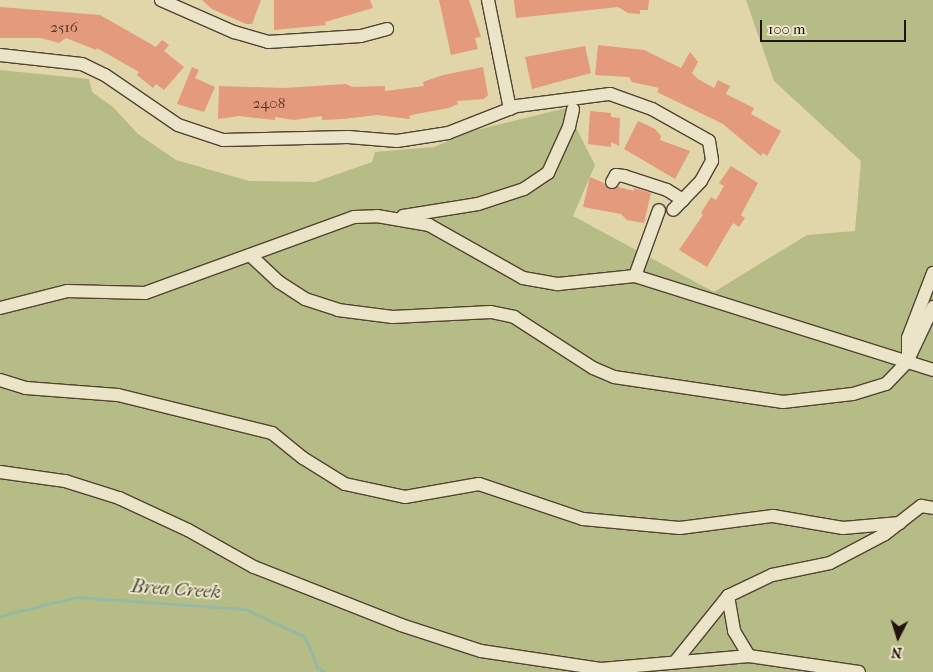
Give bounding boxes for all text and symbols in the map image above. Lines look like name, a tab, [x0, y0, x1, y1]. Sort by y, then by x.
scale bar	[763, 10, 909, 42]
house number: 2516	[50, 19, 78, 37]
text: 100 m	[768, 20, 806, 38]
house number: 2408	[253, 95, 285, 113]
water label: Brea Creek	[131, 576, 221, 604]
north arrow	[873, 612, 923, 662]
text: N	[891, 644, 903, 661]

